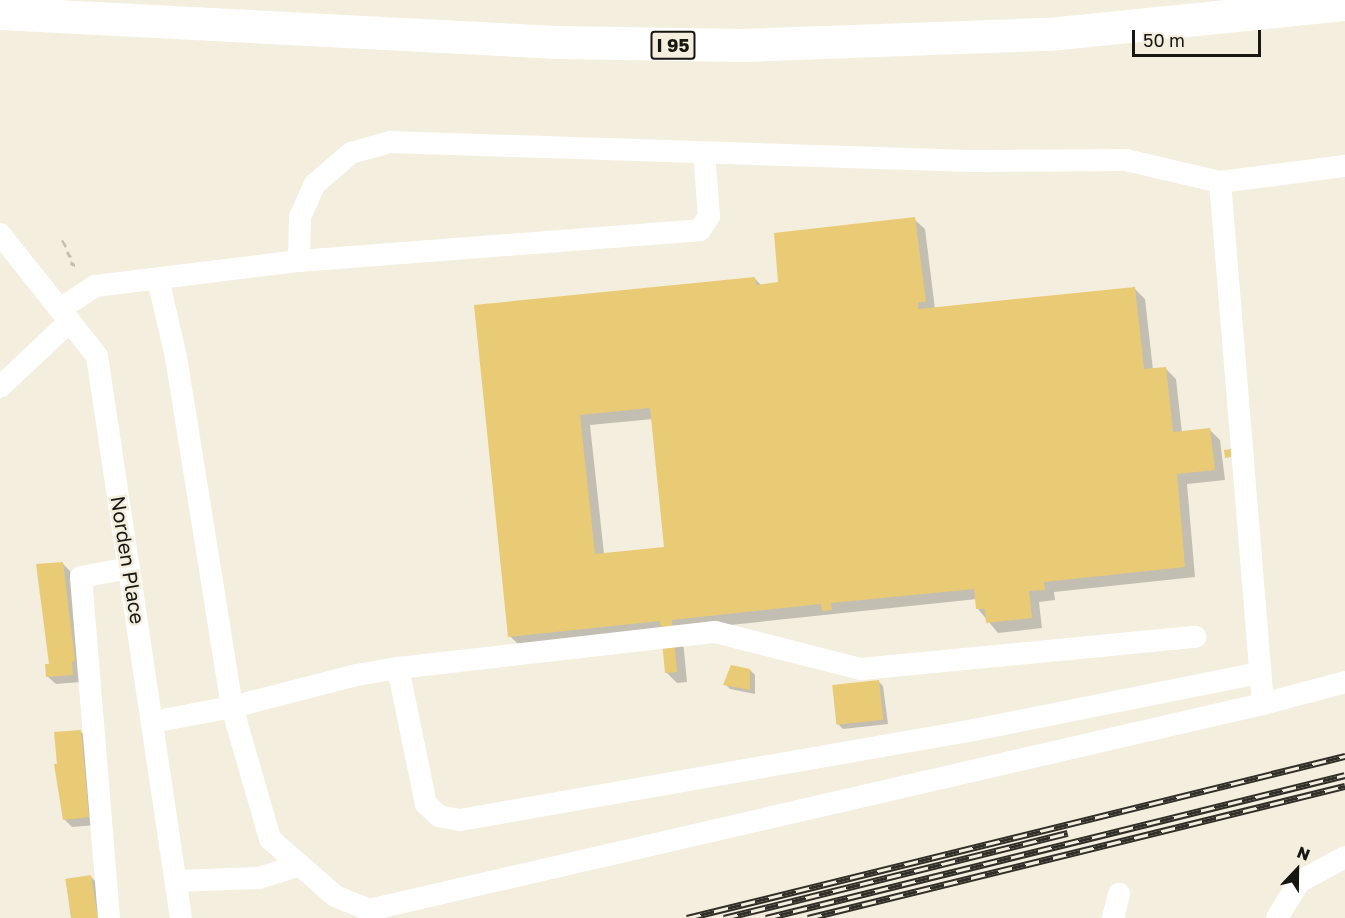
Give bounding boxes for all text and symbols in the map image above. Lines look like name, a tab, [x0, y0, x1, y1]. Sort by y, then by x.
scale bar	[1135, 18, 1264, 56]
text: 50 m	[1143, 29, 1185, 51]
road number: I 95	[649, 30, 697, 60]
street label: Norden Place	[106, 494, 150, 626]
north arrow	[1267, 840, 1327, 900]
text: N	[1294, 842, 1313, 865]

